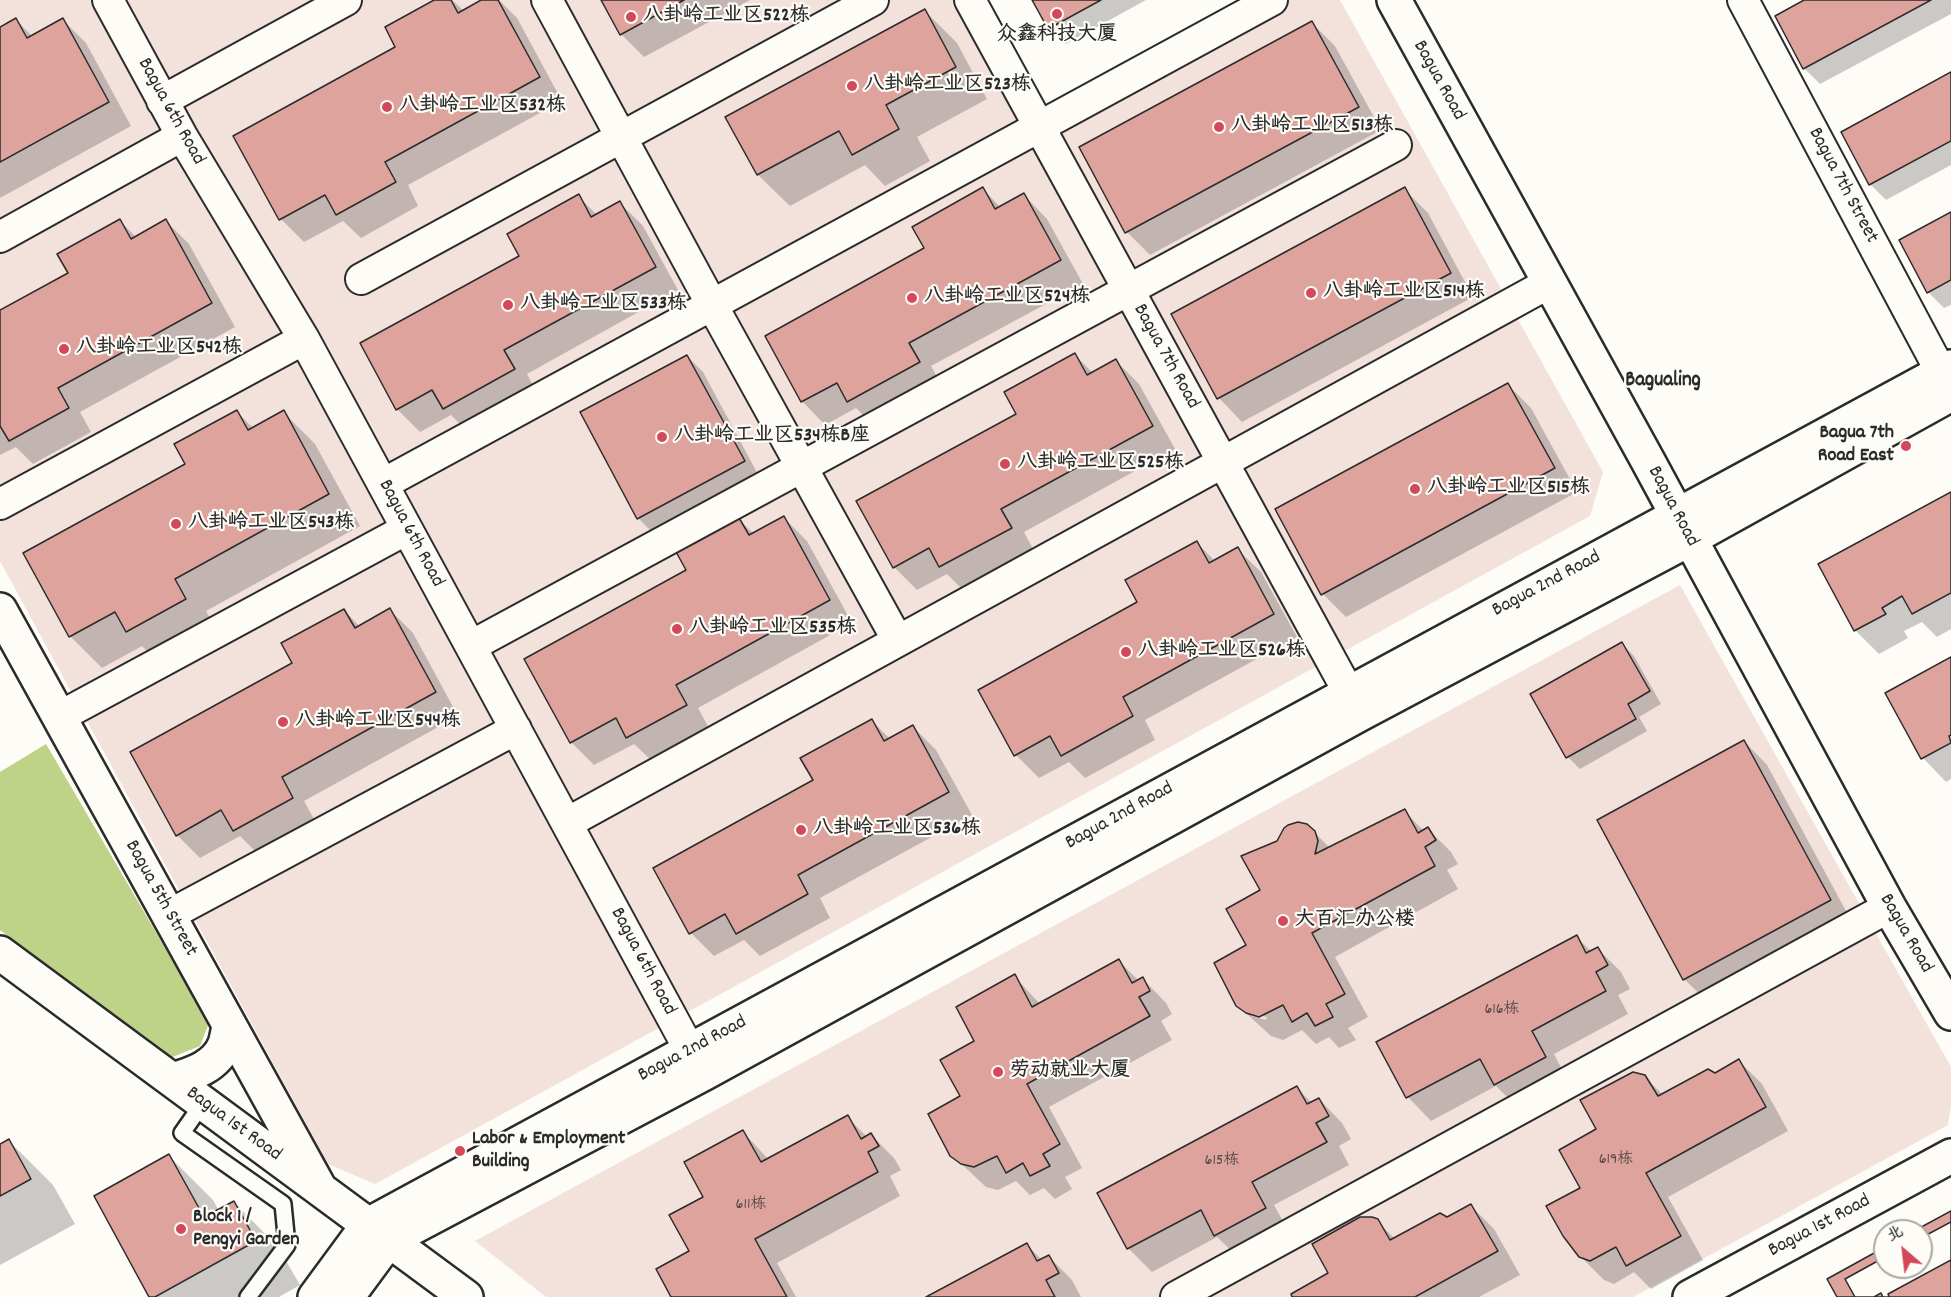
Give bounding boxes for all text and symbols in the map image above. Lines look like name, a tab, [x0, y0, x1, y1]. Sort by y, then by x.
place label: 八卦岭工业区522栋	[643, 5, 810, 29]
marker: 众鑫科技大厦	[1050, 7, 1064, 21]
marker: 八卦岭工业区522栋	[624, 10, 638, 24]
place label: 众鑫科技大厦	[997, 24, 1117, 48]
street label: Bagua Road	[1406, 37, 1470, 125]
street label: Bagua 6th Road	[131, 54, 209, 170]
place label: 八卦岭工业区523栋	[864, 74, 1031, 98]
marker: 八卦岭工业区523栋	[845, 79, 859, 93]
place label: 八卦岭工业区532栋	[399, 95, 566, 119]
marker: 八卦岭工业区532栋	[380, 100, 394, 114]
place label: 八卦岭工业区513栋	[1231, 115, 1394, 139]
marker: 八卦岭工业区513栋	[1212, 120, 1226, 134]
street label: Bagua 7th Street	[1801, 124, 1883, 248]
place label: 八卦岭工业区514栋	[1323, 281, 1485, 305]
place label: 八卦岭工业区524栋	[924, 286, 1090, 310]
marker: 八卦岭工业区514栋	[1304, 286, 1318, 300]
marker: 八卦岭工业区524栋	[905, 291, 919, 305]
place label: 八卦岭工业区533栋	[520, 293, 687, 317]
marker: 八卦岭工业区533栋	[501, 298, 515, 312]
street label: Bagua 7th Road	[1126, 300, 1204, 414]
place label: 八卦岭工业区542栋	[76, 337, 242, 361]
marker: 八卦岭工业区542栋	[57, 342, 71, 356]
district label: Bagualing	[1625, 369, 1701, 395]
place label: Bagua 7th Road East	[1818, 422, 1894, 469]
place label: 八卦岭工业区534栋B座	[674, 425, 870, 449]
marker: 八卦岭工业区534栋B座	[655, 430, 669, 444]
marker: Bagua 7th Road East	[1899, 439, 1913, 453]
place label: 八卦岭工业区525栋	[1017, 452, 1184, 476]
marker: 八卦岭工业区525栋	[998, 457, 1012, 471]
street label: Bagua Road	[1641, 463, 1703, 551]
street label: Bagua 6th Road	[372, 476, 448, 592]
place label: 八卦岭工业区515栋	[1427, 477, 1590, 501]
marker: 八卦岭工业区515栋	[1408, 482, 1422, 496]
place label: 八卦岭工业区543栋	[188, 512, 354, 536]
marker: 八卦岭工业区543栋	[169, 517, 183, 531]
street label: Bagua 2nd Road	[1489, 546, 1605, 624]
place label: 八卦岭工业区535栋	[689, 617, 856, 641]
marker: 八卦岭工业区535栋	[670, 622, 684, 636]
place label: 八卦岭工业区526栋	[1138, 640, 1306, 664]
marker: 八卦岭工业区526栋	[1119, 645, 1133, 659]
place label: 八卦岭工业区544栋	[295, 710, 461, 734]
marker: 八卦岭工业区544栋	[276, 715, 290, 729]
street label: Bagua 2nd Road	[1062, 778, 1178, 856]
place label: 八卦岭工业区536栋	[813, 818, 981, 842]
marker: 八卦岭工业区536栋	[794, 823, 808, 837]
street label: Bagua 5th Street	[118, 837, 202, 961]
street label: Bagua Road	[1873, 890, 1937, 978]
street label: Bagua 6th Road	[604, 904, 680, 1020]
place label: 大百汇办公楼	[1295, 909, 1415, 933]
marker: 大百汇办公楼	[1276, 914, 1290, 928]
house number: 616栋	[1484, 1001, 1520, 1021]
street label: Bagua 2nd Road	[635, 1011, 751, 1089]
place label: 劳动就业大厦	[1010, 1060, 1130, 1084]
marker: 劳动就业大厦	[991, 1065, 1005, 1079]
street label: Bagua 1st Road	[180, 1082, 286, 1168]
place label: Labor & Employment Building	[472, 1128, 625, 1175]
marker: Labor & Employment Building	[453, 1144, 467, 1158]
house number: 619栋	[1599, 1151, 1633, 1171]
house number: 615栋	[1205, 1152, 1239, 1172]
street label: Bagua 1st Road	[1765, 1190, 1875, 1264]
house number: 611栋	[736, 1196, 766, 1216]
place label: Block 1 / Pengyi Garden	[193, 1206, 300, 1253]
north arrow	[1873, 1219, 1933, 1279]
text: 北	[1883, 1221, 1908, 1248]
marker: Block 1 / Pengyi Garden	[174, 1222, 188, 1236]

